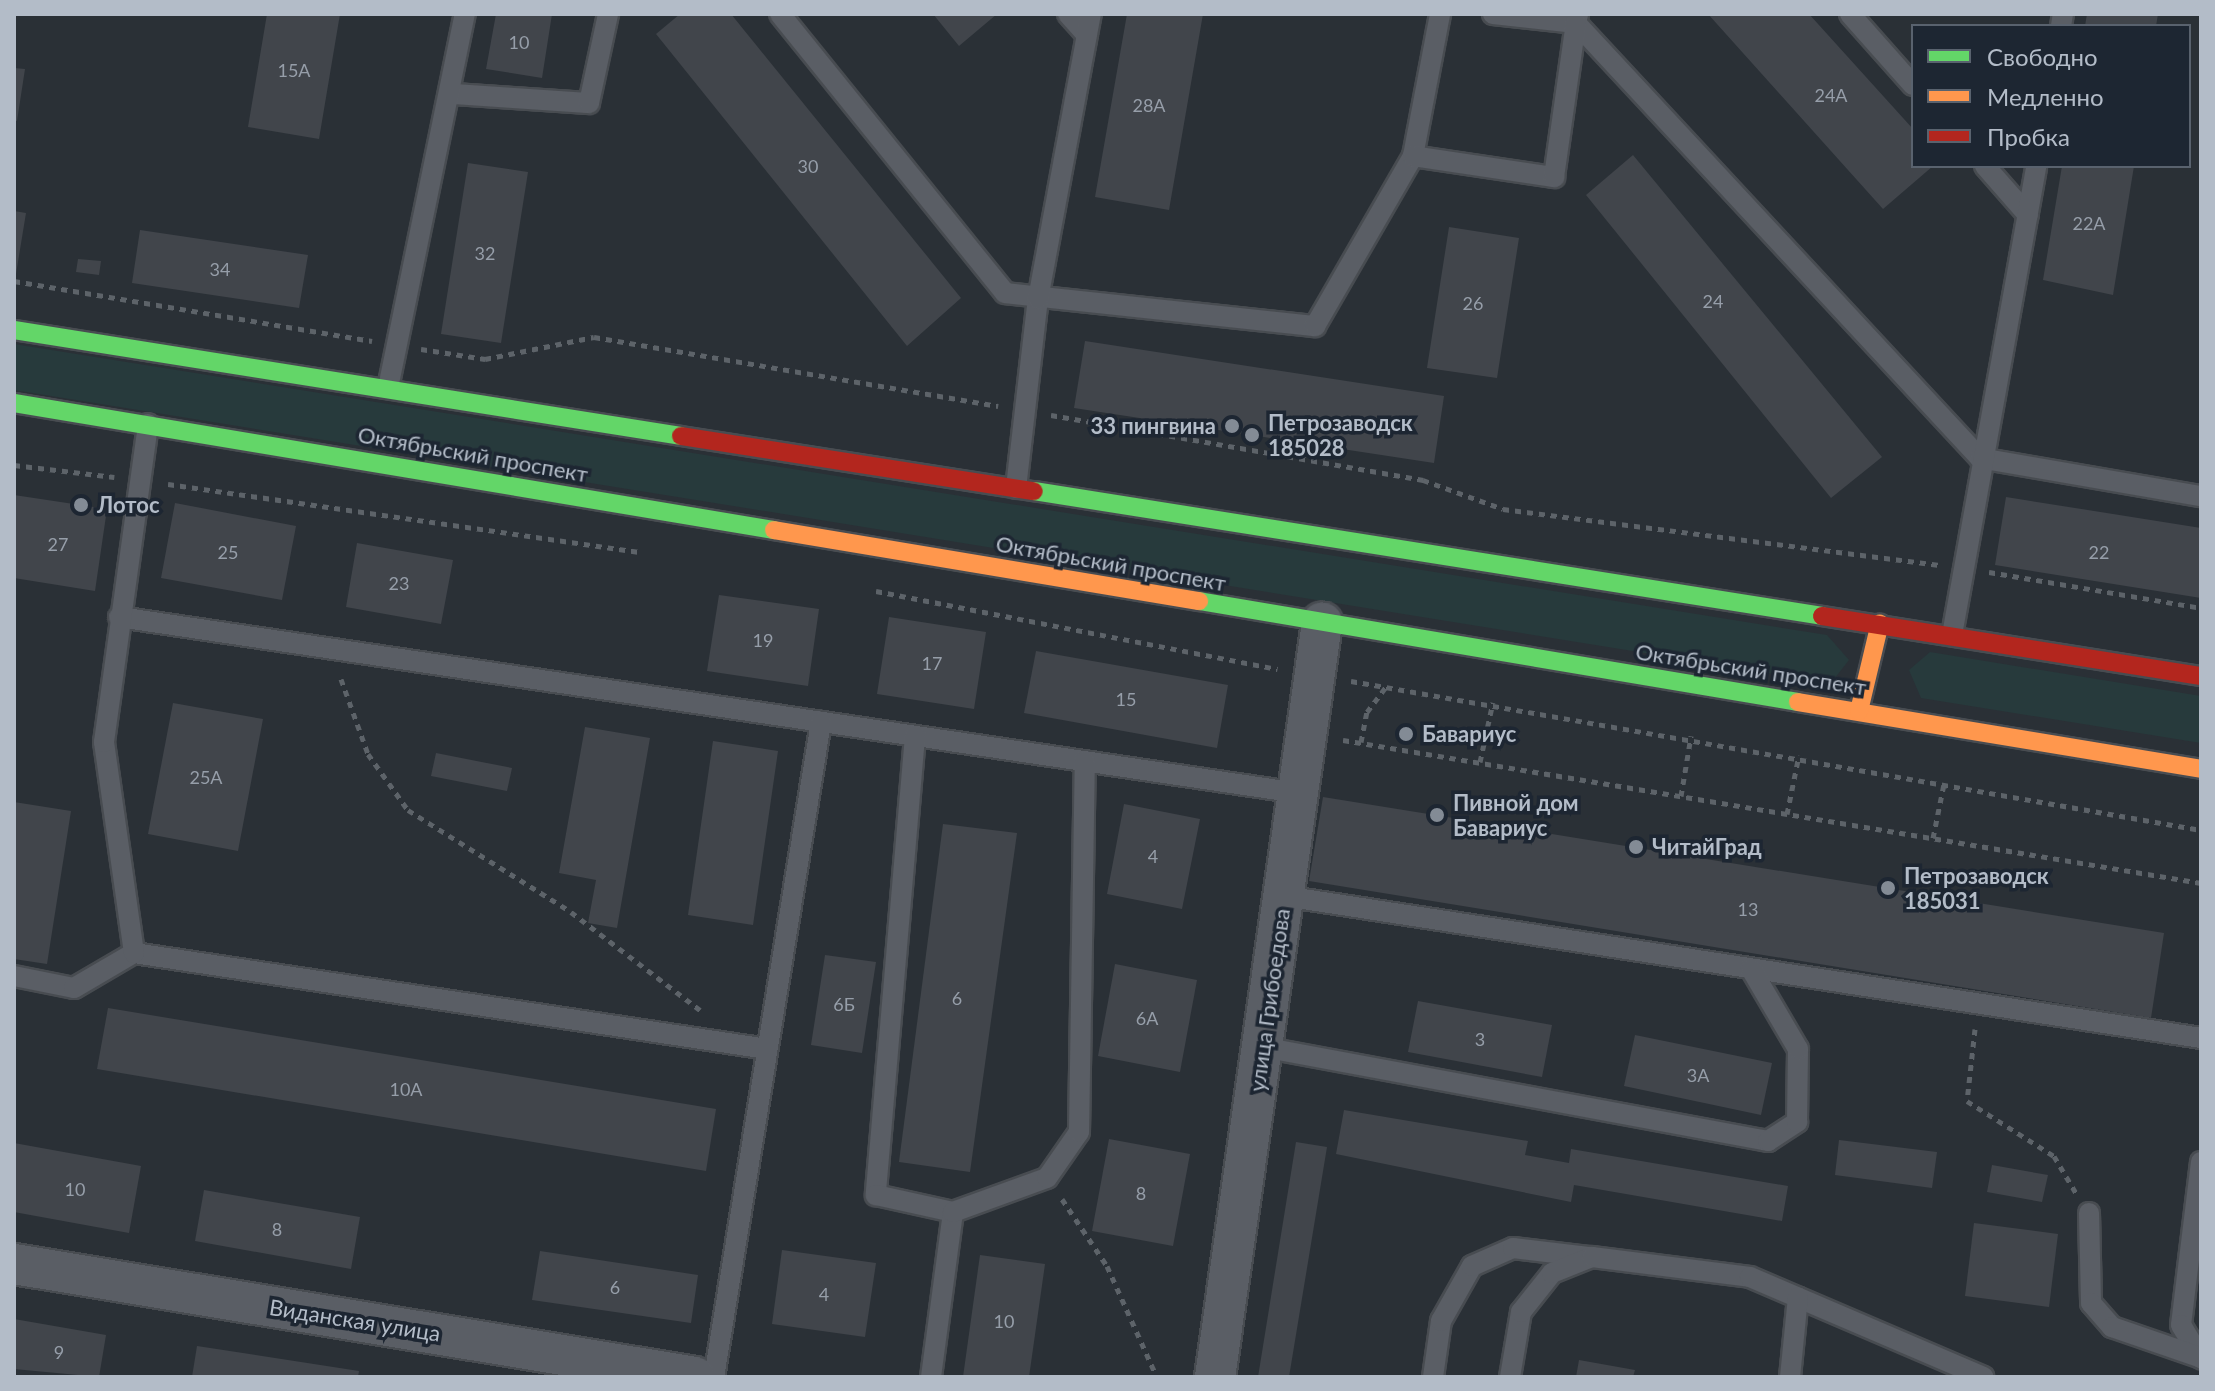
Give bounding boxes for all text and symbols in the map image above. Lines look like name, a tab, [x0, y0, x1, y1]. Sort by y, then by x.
legend	[1911, 24, 2191, 168]
house number: 10	[509, 31, 529, 53]
text: Свободно	[1987, 42, 2098, 71]
house number: 15А	[277, 59, 311, 81]
text: Медленно	[1987, 82, 2104, 111]
house number: 24А	[1814, 84, 1848, 106]
house number: 28А	[1132, 94, 1166, 116]
text: Пробка	[1987, 122, 2070, 151]
house number: 30	[798, 155, 818, 177]
house number: 22А	[2072, 212, 2106, 234]
house number: 32	[475, 242, 495, 264]
house number: 34	[210, 258, 230, 280]
house number: 24	[1703, 290, 1723, 312]
house number: 26	[1463, 292, 1483, 314]
place label: Петрозаводск 185028	[1268, 409, 1413, 460]
place label: 33 пингвина	[1090, 413, 1216, 439]
marker: 33 пингвина	[1223, 417, 1241, 435]
street label: Октябрьский проспект	[356, 421, 590, 487]
marker: Петрозаводск 185028	[1243, 426, 1261, 444]
place label: Лотос	[97, 492, 160, 518]
marker: Лотос	[72, 496, 90, 514]
street label: Октябрьский проспект	[994, 530, 1228, 596]
house number: 27	[48, 533, 68, 555]
house number: 25	[218, 541, 238, 563]
house number: 22	[2089, 541, 2109, 563]
house number: 23	[389, 572, 409, 594]
house number: 19	[753, 629, 773, 651]
street label: Октябрьский проспект	[1634, 638, 1868, 700]
house number: 17	[922, 652, 942, 674]
house number: 15	[1116, 688, 1136, 710]
place label: Бавариус	[1422, 721, 1516, 747]
marker: Бавариус	[1397, 725, 1415, 743]
house number: 25А	[189, 766, 223, 788]
place label: Пивной дом Бавариус	[1453, 789, 1579, 840]
marker: Пивной дом Бавариус	[1428, 806, 1446, 824]
place label: ЧитайГрад	[1652, 834, 1762, 860]
marker: ЧитайГрад	[1627, 838, 1645, 856]
house number: 4	[1148, 845, 1158, 867]
place label: Петрозаводск 185031	[1904, 862, 2049, 914]
marker: Петрозаводск 185031	[1879, 879, 1897, 897]
house number: 13	[1738, 898, 1758, 920]
street label: улица Грибоедова	[1243, 907, 1295, 1093]
house number: 6	[952, 987, 962, 1009]
house number: 6Б	[833, 993, 855, 1015]
house number: 6А	[1136, 1007, 1158, 1029]
house number: 3	[1475, 1028, 1485, 1050]
house number: 3А	[1687, 1064, 1709, 1086]
house number: 10А	[389, 1078, 423, 1100]
house number: 10	[65, 1178, 85, 1200]
house number: 8	[1136, 1182, 1146, 1204]
house number: 8	[272, 1218, 282, 1240]
house number: 6	[610, 1276, 620, 1298]
house number: 4	[819, 1283, 829, 1305]
street label: Виданская улица	[268, 1293, 442, 1347]
house number: 10	[994, 1310, 1014, 1332]
house number: 9	[54, 1341, 64, 1363]

